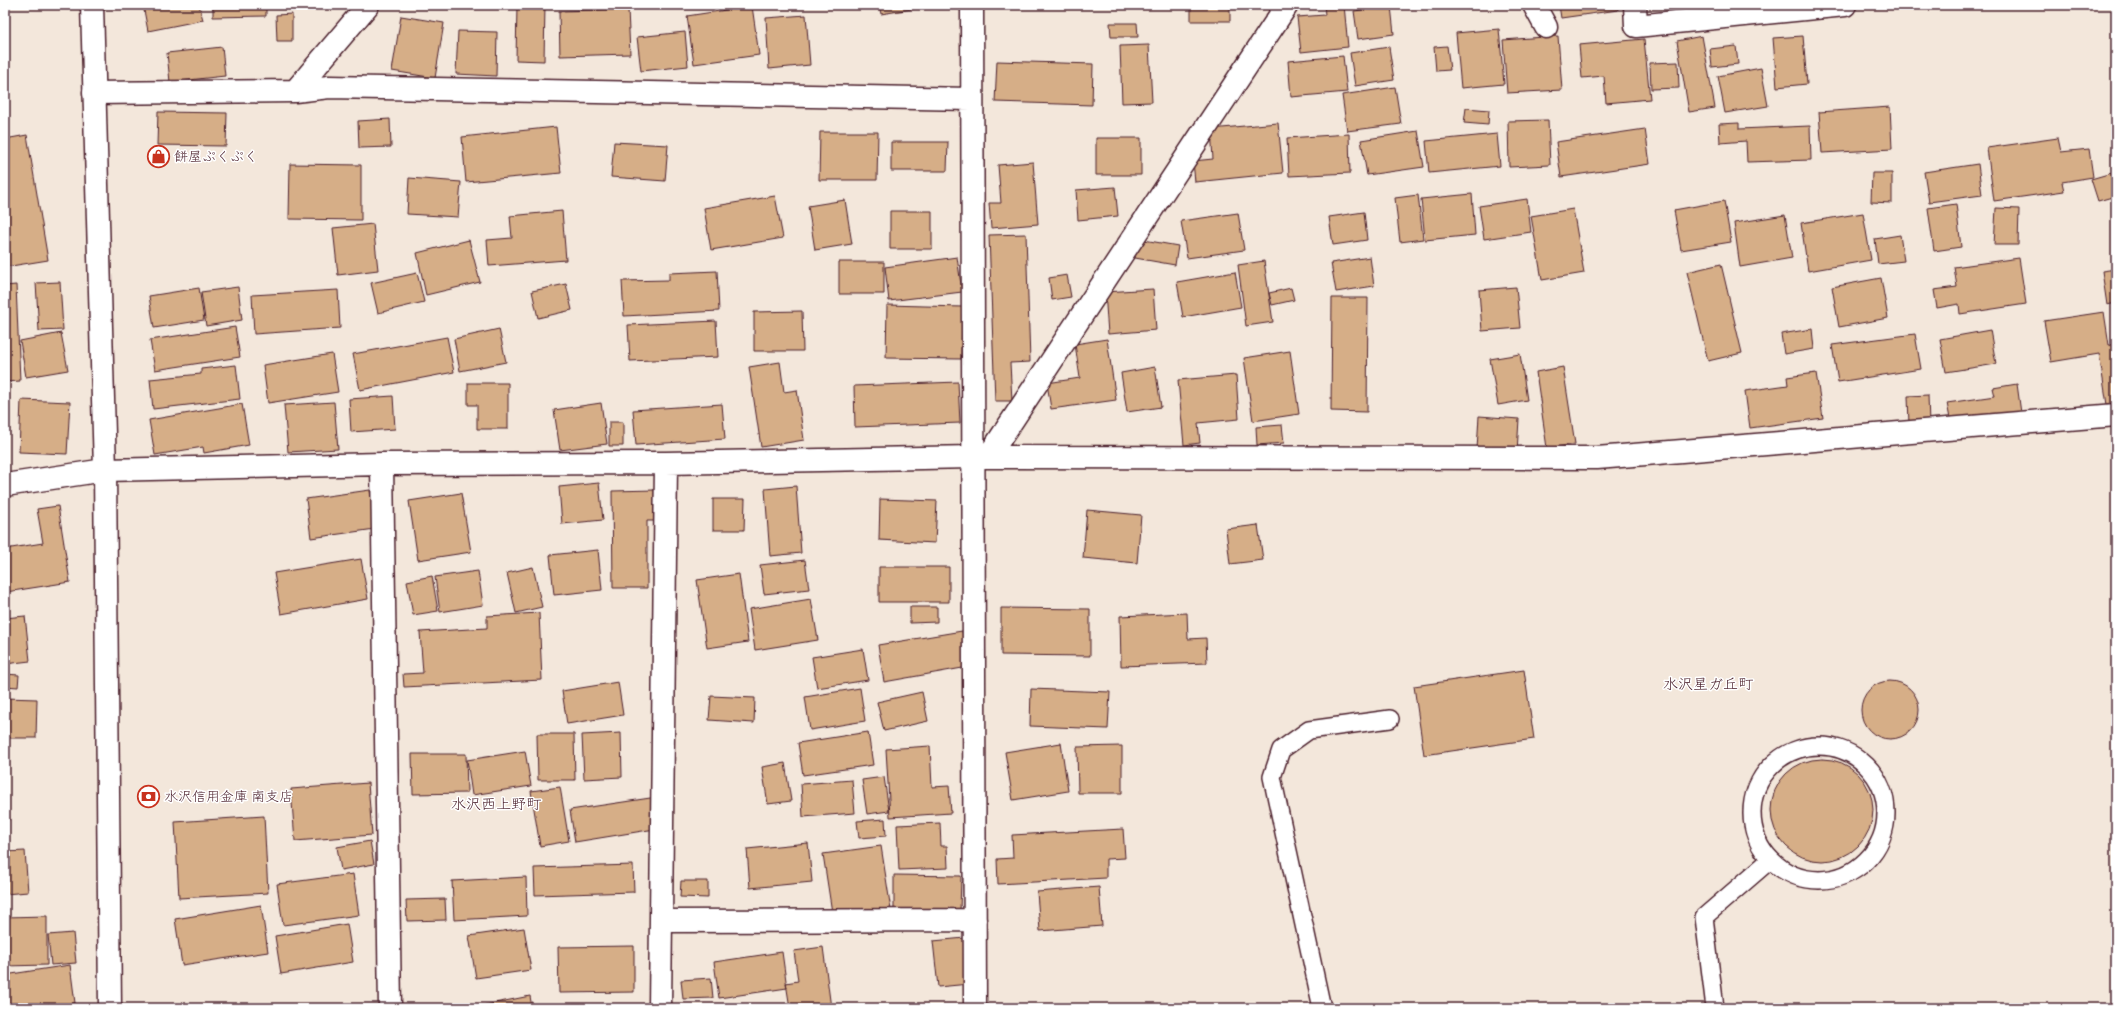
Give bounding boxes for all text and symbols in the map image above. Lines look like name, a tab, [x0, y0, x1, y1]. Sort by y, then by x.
shop icon: 餅屋ぷくぷく	[146, 143, 172, 169]
place label: 餅屋ぷくぷく	[174, 148, 258, 165]
district label: 水沢星ガ丘町	[1663, 675, 1754, 693]
bank icon: 水沢信用金庫 南支店	[136, 783, 162, 809]
place label: 水沢信用金庫 南支店	[164, 788, 293, 805]
district label: 水沢西上野町	[451, 795, 542, 813]

